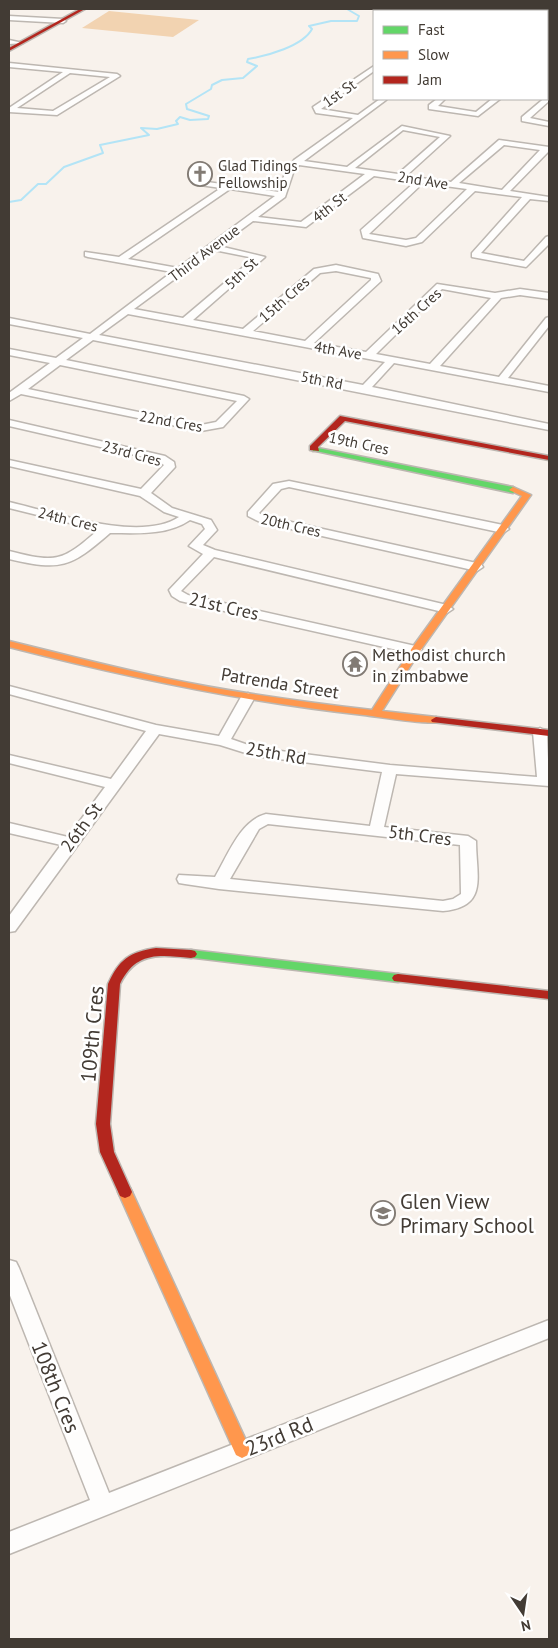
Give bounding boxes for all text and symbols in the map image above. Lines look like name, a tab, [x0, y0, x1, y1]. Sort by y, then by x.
legend	[373, 10, 548, 100]
text: Fast	[418, 20, 445, 39]
text: Slow	[418, 45, 449, 64]
text: Jam	[417, 70, 442, 89]
street label: 1st St	[319, 75, 359, 111]
place label: Glad Tidings Fellowship	[218, 156, 298, 192]
church icon: Glad Tidings Fellowship	[187, 161, 213, 187]
street label: 2nd Ave	[396, 167, 450, 193]
street label: 4th St	[308, 188, 350, 226]
street label: Third Avenue	[165, 220, 243, 286]
street label: 5th St	[220, 253, 262, 293]
street label: 15th Cres	[255, 272, 313, 326]
street label: 16th Cres	[387, 284, 445, 338]
street label: 4th Ave	[313, 336, 363, 364]
street label: 5th Rd	[299, 367, 345, 393]
street label: 22nd Cres	[138, 406, 204, 436]
street label: 19th Cres	[327, 427, 391, 459]
street label: 23rd Cres	[100, 436, 164, 470]
street label: 24th Cres	[36, 502, 100, 536]
street label: 20th Cres	[259, 509, 323, 541]
street label: 21st Cres	[187, 587, 261, 625]
place label: Methodist church in zimbabwe	[372, 643, 506, 687]
temple icon: Methodist church in zimbabwe	[342, 651, 368, 677]
street label: Patrenda Street	[219, 662, 341, 704]
street label: 25th Rd	[244, 736, 308, 770]
street label: 26th St	[55, 798, 107, 856]
street label: 5th Cres	[387, 820, 453, 850]
street label: 109th Cres	[74, 985, 110, 1083]
place label: Glen View Primary School	[400, 1188, 534, 1239]
school or university icon: Glen View Primary School	[370, 1200, 396, 1226]
street label: 108th Cres	[25, 1337, 87, 1437]
street label: 23rd Rd	[241, 1410, 317, 1462]
north arrow	[498, 1588, 548, 1638]
text: N	[519, 1616, 532, 1635]

